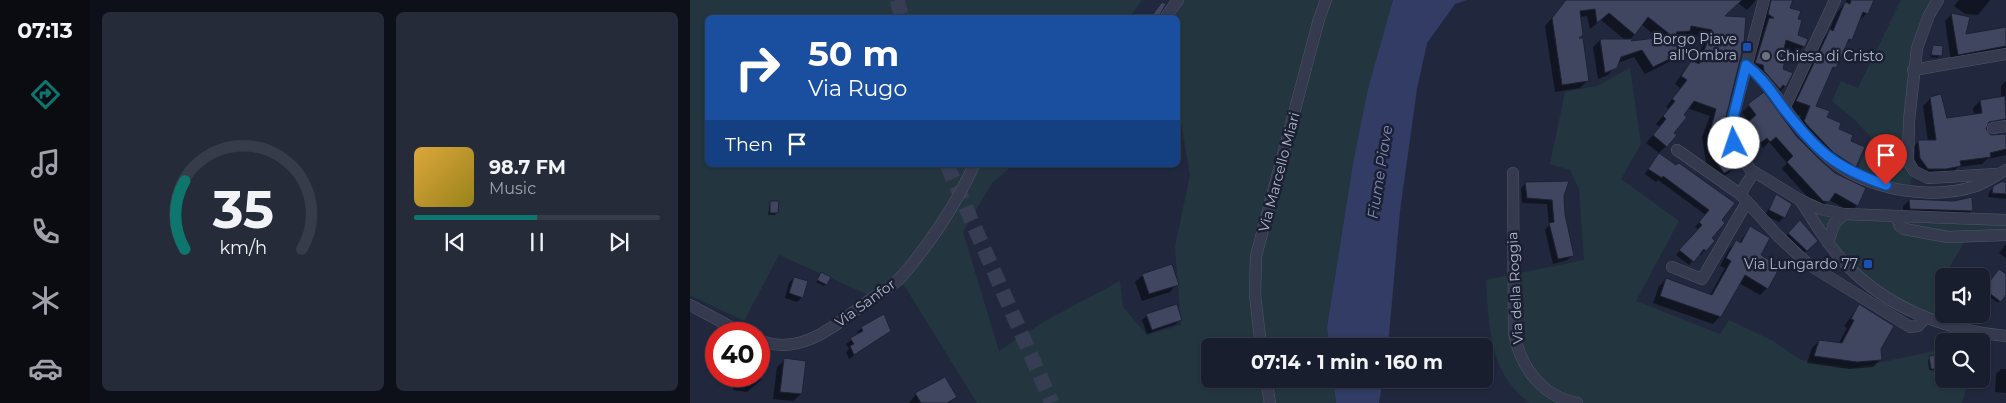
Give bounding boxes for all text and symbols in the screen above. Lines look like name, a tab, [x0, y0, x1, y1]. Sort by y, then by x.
text: 07:13	[17, 17, 73, 44]
place label: Borgo Piave all'Ombra	[1652, 30, 1737, 64]
text: 50 m	[808, 32, 899, 75]
icon: right	[725, 35, 790, 100]
marker: Borgo Piave all'Ombra	[1741, 41, 1753, 53]
place label: Chiesa di Cristo	[1776, 47, 1884, 65]
marker: Chiesa di Cristo	[1760, 50, 1772, 62]
text: Via Rugo	[808, 75, 907, 102]
icon: directions	[28, 77, 63, 112]
street label: Via Marcello Miari	[1254, 110, 1304, 234]
position arrow	[1707, 116, 1759, 168]
water label: Fiume Piave	[1363, 124, 1396, 220]
icon: arrive	[783, 130, 811, 158]
text: Then	[725, 133, 773, 156]
pin	[1865, 134, 1907, 185]
icon: arrive	[1872, 141, 1900, 169]
icon: music	[28, 146, 63, 181]
text: 98.7 FM	[489, 156, 566, 179]
text: 35	[211, 178, 274, 241]
text: Music	[489, 179, 536, 198]
icon: phone	[28, 214, 63, 249]
icon: previous	[441, 228, 469, 256]
icon: pause	[523, 228, 551, 256]
icon: next	[605, 228, 633, 256]
street label: Via della Roggia	[1503, 231, 1527, 345]
text: km/h	[219, 237, 267, 258]
place label: Via Lungardo 77	[1744, 255, 1858, 273]
marker: Via Lungardo 77	[1862, 258, 1874, 270]
map controls	[1935, 268, 1990, 388]
button: sound	[1935, 268, 1990, 323]
street label: Via Sanfor	[831, 275, 899, 331]
icon: climate	[28, 283, 63, 318]
speed limit sign: 40	[705, 322, 770, 387]
button: search	[1935, 333, 1990, 388]
icon: car	[28, 351, 63, 386]
text: 07:14 · 1 min · 160 m	[1251, 351, 1443, 374]

